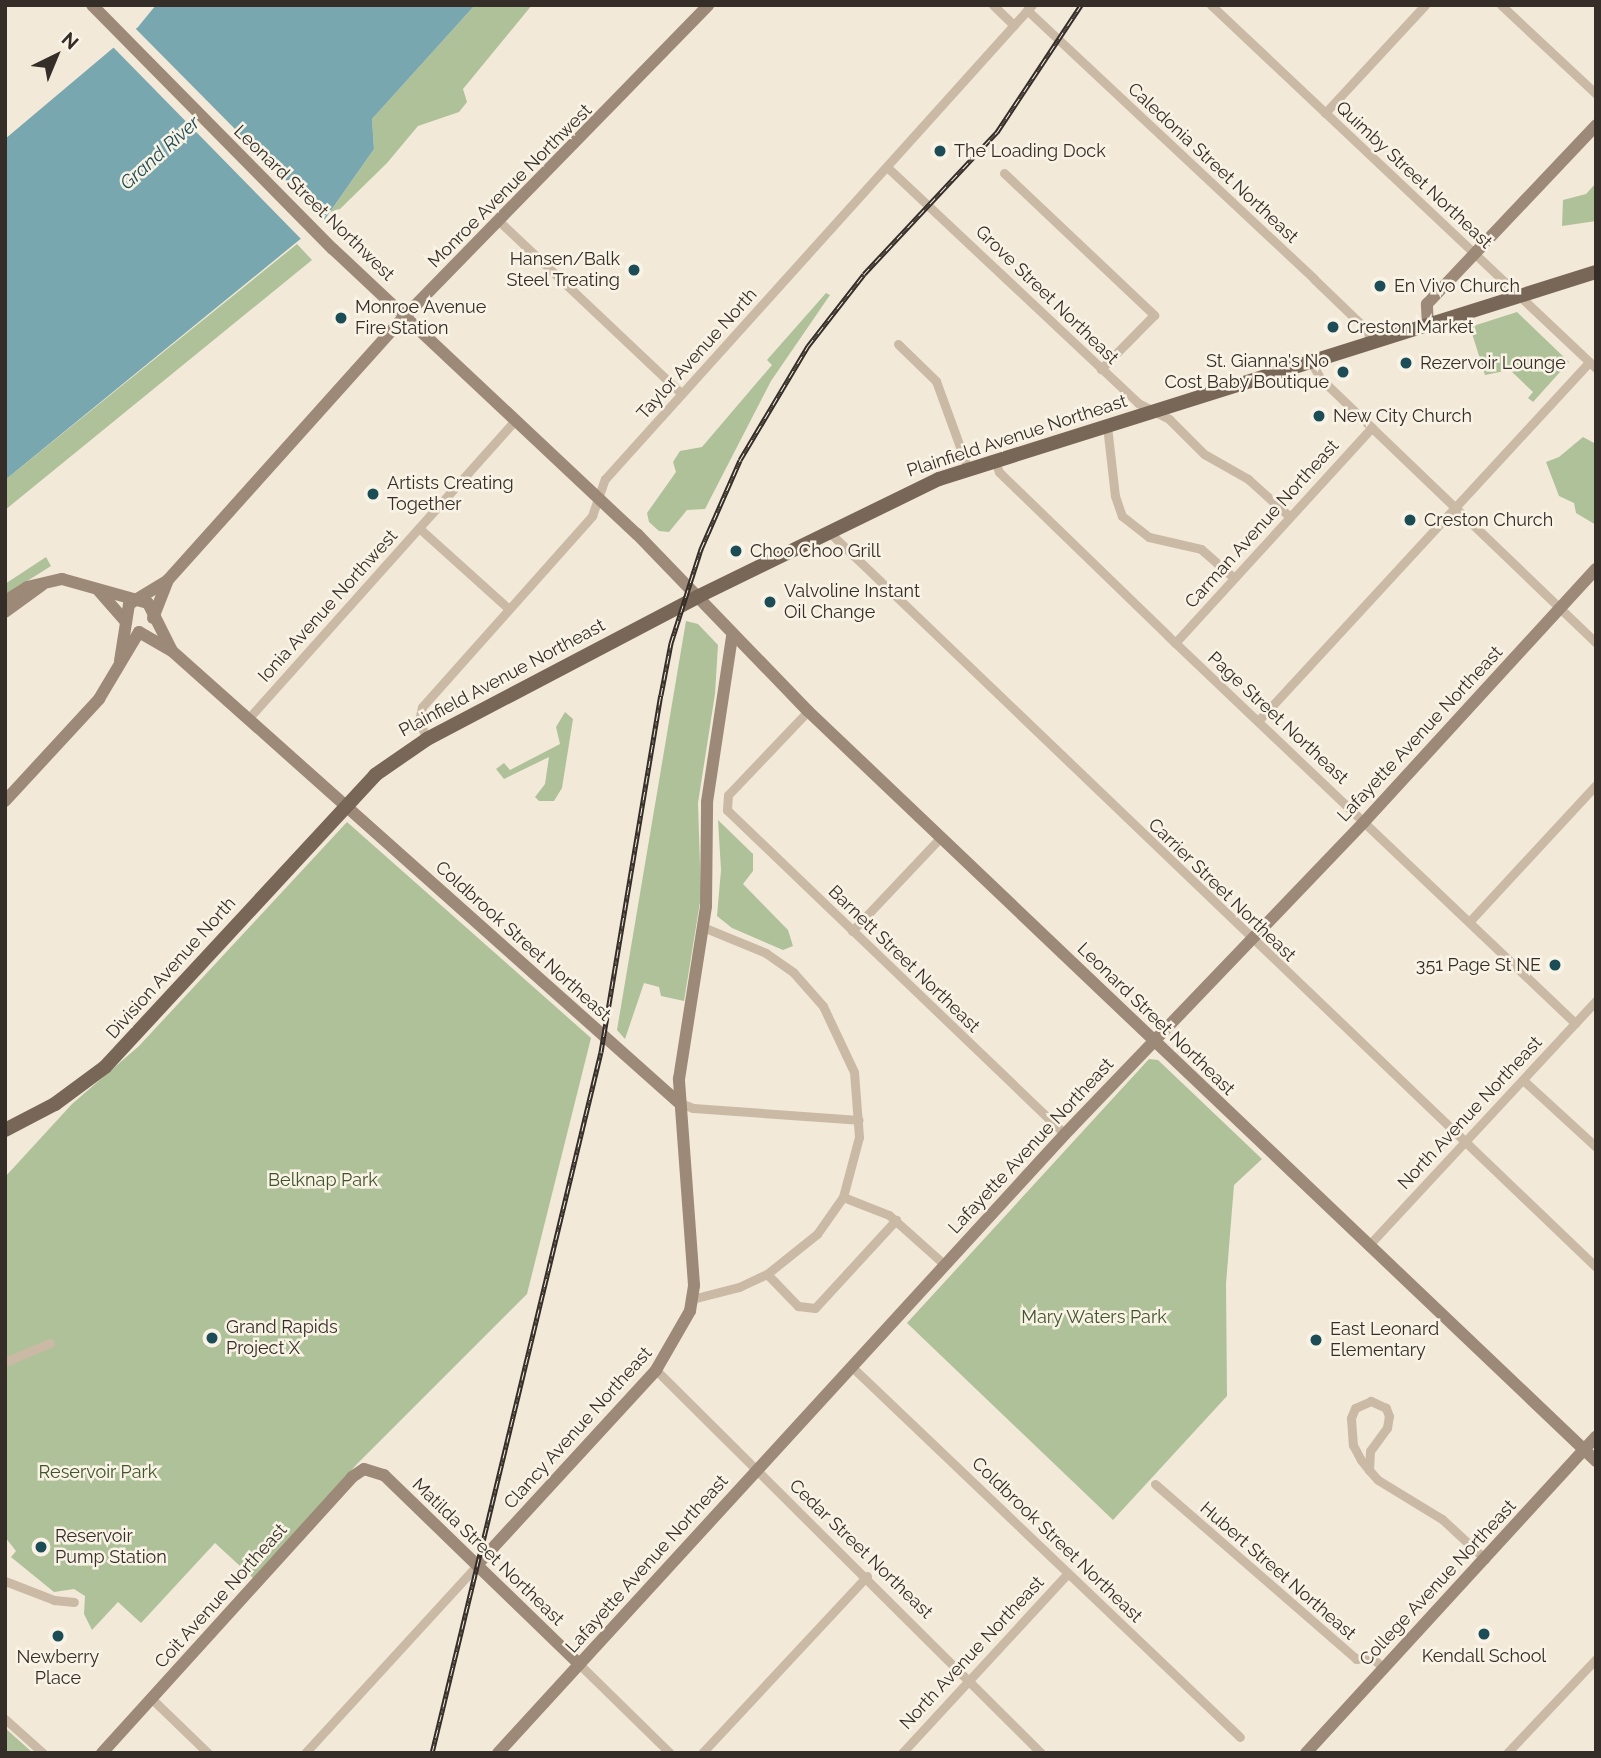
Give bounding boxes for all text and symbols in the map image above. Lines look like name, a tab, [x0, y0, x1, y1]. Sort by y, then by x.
north arrow	[21, 21, 91, 91]
text: N	[58, 28, 83, 54]
street label: Caledonia Street Northeast	[1123, 78, 1303, 248]
street label: Quimby Street Northeast	[1331, 97, 1497, 253]
street label: Monroe Avenue Northwest	[423, 99, 597, 273]
water label: Grand River	[116, 111, 204, 195]
street label: Leonard Street Northwest	[229, 121, 399, 285]
place label: The Loading Dock	[954, 140, 1106, 162]
marker: The Loading Dock	[932, 143, 948, 159]
street label: Grove Street Northeast	[971, 221, 1123, 369]
place label: Hansen/Balk Steel Treating	[505, 249, 620, 292]
marker: Hansen/Balk Steel Treating	[626, 262, 642, 278]
place label: En Vivo Church	[1394, 275, 1521, 297]
marker: En Vivo Church	[1372, 278, 1388, 294]
street label: Taylor Avenue North	[632, 284, 762, 424]
place label: Monroe Avenue Fire Station	[355, 297, 487, 340]
marker: Monroe Avenue Fire Station	[333, 310, 349, 326]
place label: Creston Market	[1347, 316, 1474, 338]
marker: Creston Market	[1325, 319, 1341, 335]
place label: St. Gianna's No Cost Baby Boutique	[1164, 351, 1329, 394]
place label: Rezervoir Lounge	[1420, 352, 1566, 374]
marker: Rezervoir Lounge	[1398, 355, 1414, 371]
marker: St. Gianna's No Cost Baby Boutique	[1335, 364, 1351, 380]
street label: Plainfield Avenue Northeast	[904, 390, 1130, 482]
place label: New City Church	[1333, 405, 1473, 427]
marker: New City Church	[1311, 408, 1327, 424]
street label: Carman Avenue Northeast	[1180, 435, 1344, 613]
place label: Artists Creating Together	[387, 473, 514, 516]
marker: Artists Creating Together	[365, 486, 381, 502]
place label: Creston Church	[1424, 509, 1553, 531]
marker: Creston Church	[1402, 512, 1418, 528]
street label: Ionia Avenue Northwest	[254, 525, 402, 687]
place label: Choo Choo Grill	[750, 540, 881, 562]
marker: Choo Choo Grill	[728, 543, 744, 559]
place label: Valvoline Instant Oil Change	[784, 581, 920, 624]
marker: Valvoline Instant Oil Change	[762, 594, 778, 610]
street label: Plainfield Avenue Northeast	[395, 614, 609, 742]
street label: Lafayette Avenue Northeast	[1333, 642, 1507, 826]
street label: Page Street Northeast	[1203, 647, 1353, 789]
street label: Carrier Street Northeast	[1144, 814, 1300, 966]
street label: Coldbrook Street Northeast	[431, 856, 615, 1026]
street label: Barnett Street Northeast	[824, 881, 984, 1037]
street label: Division Avenue North	[101, 892, 241, 1044]
street label: Leonard Street Northeast	[1073, 938, 1239, 1100]
place label: 351 Page St NE	[1416, 954, 1541, 976]
marker: 351 Page St NE	[1547, 957, 1563, 973]
street label: North Avenue Northeast	[1393, 1032, 1547, 1194]
street label: Lafayette Avenue Northeast	[944, 1054, 1118, 1238]
park label: Belknap Park	[268, 1169, 378, 1191]
park label: Mary Waters Park	[1021, 1306, 1167, 1328]
place label: Grand Rapids Project X	[226, 1317, 338, 1360]
place label: East Leonard Elementary	[1330, 1319, 1439, 1362]
marker: Grand Rapids Project X	[204, 1330, 220, 1346]
marker: East Leonard Elementary	[1308, 1332, 1324, 1348]
street label: Clancy Avenue Northeast	[499, 1342, 657, 1514]
street label: Coldbrook Street Northeast	[967, 1453, 1147, 1627]
park label: Reservoir Park	[38, 1461, 158, 1483]
street label: Lafayette Avenue Northeast	[561, 1470, 733, 1658]
street label: Matilda Street Northeast	[408, 1474, 568, 1630]
street label: Cedar Street Northeast	[785, 1475, 937, 1623]
street label: College Avenue Northeast	[1355, 1495, 1521, 1671]
street label: Hubert Street Northeast	[1196, 1497, 1360, 1645]
street label: Coit Avenue Northeast	[150, 1519, 292, 1673]
place label: Reservoir Pump Station	[55, 1526, 167, 1568]
marker: Reservoir Pump Station	[33, 1539, 49, 1555]
street label: North Avenue Northeast	[895, 1572, 1049, 1734]
marker: Kendall School	[1476, 1626, 1492, 1642]
marker: Newberry Place	[50, 1628, 66, 1644]
place label: Kendall School	[1421, 1645, 1547, 1667]
place label: Newberry Place	[17, 1647, 99, 1690]

